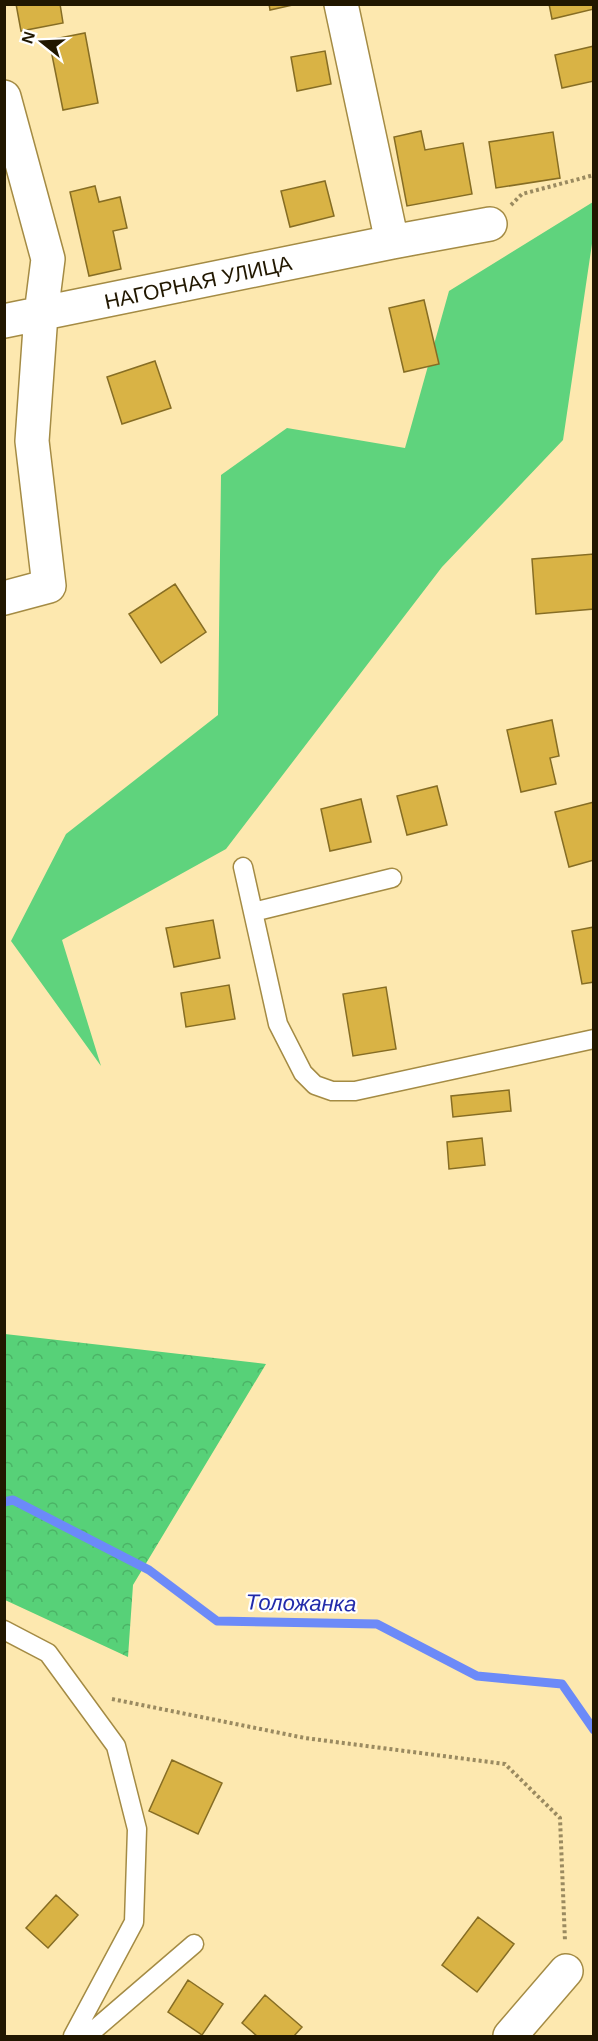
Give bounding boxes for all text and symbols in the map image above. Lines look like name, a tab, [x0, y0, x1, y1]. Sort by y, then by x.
north arrow	[12, 12, 72, 72]
text: N	[18, 29, 38, 46]
street label: НАГОРНАЯ УЛИЦА	[102, 251, 294, 313]
water label: Толожанка	[245, 1590, 357, 1616]

